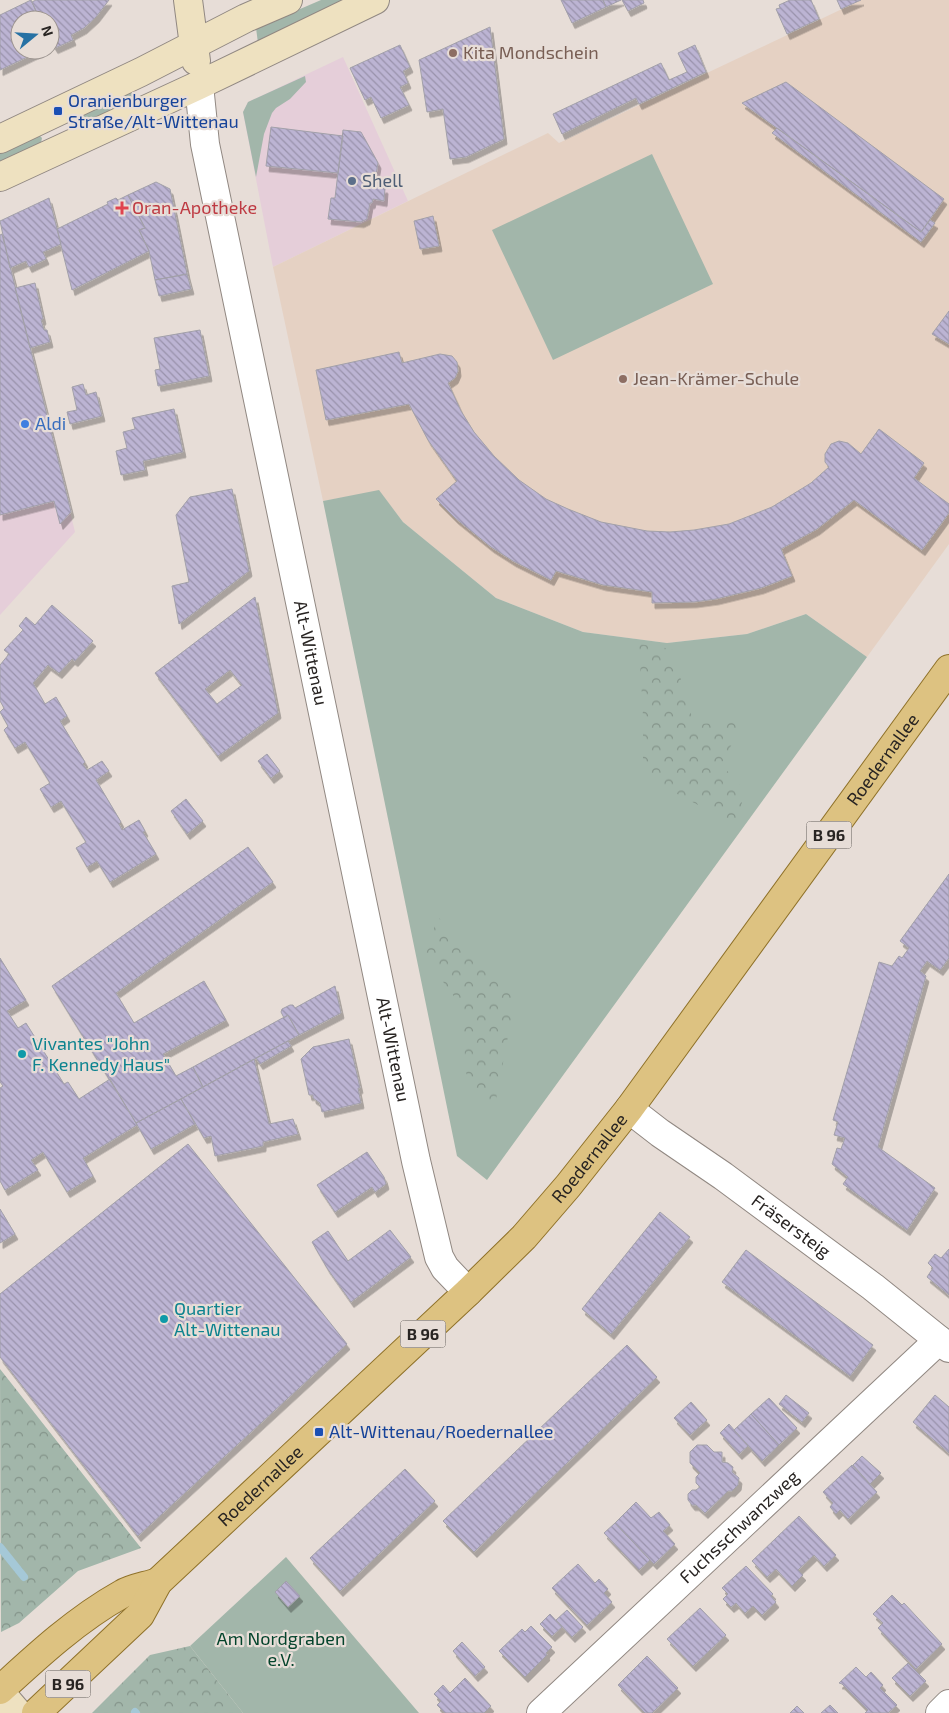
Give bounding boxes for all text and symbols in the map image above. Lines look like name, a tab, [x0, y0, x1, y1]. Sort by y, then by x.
north arrow	[10, 10, 60, 60]
text: N	[38, 23, 57, 38]
place label: Kita Mondschein	[463, 41, 599, 63]
marker: Kita Mondschein	[447, 47, 459, 59]
place label: Oranienburger Straße/Alt-Wittenau	[68, 89, 239, 132]
marker: Oranienburger Straße/Alt-Wittenau	[52, 105, 64, 117]
place label: Shell	[362, 169, 404, 191]
marker: Shell	[346, 175, 358, 187]
place label: Oran-Apotheke	[132, 196, 257, 218]
marker: Oran-Apotheke	[116, 202, 128, 214]
place label: Jean-Krämer-Schule	[633, 367, 799, 389]
marker: Jean-Krämer-Schule	[617, 373, 629, 385]
place label: Aldi	[35, 412, 66, 434]
marker: Aldi	[19, 418, 31, 430]
street label: Alt-Wittenau	[290, 598, 333, 707]
street label: Roedernallee	[841, 709, 923, 809]
road number: B 96	[806, 822, 852, 848]
street label: Alt-Wittenau	[372, 995, 415, 1104]
place label: Vivantes "John F. Kennedy Haus"	[32, 1032, 170, 1075]
marker: Vivantes "John F. Kennedy Haus"	[16, 1048, 28, 1060]
street label: Roedernallee	[546, 1108, 631, 1207]
street label: Fräsersteig	[748, 1189, 835, 1262]
place label: Quartier Alt-Wittenau	[174, 1297, 281, 1340]
marker: Quartier Alt-Wittenau	[158, 1313, 170, 1325]
road number: B 96	[400, 1320, 446, 1348]
place label: Alt-Wittenau/Roedernallee	[329, 1420, 553, 1442]
marker: Alt-Wittenau/Roedernallee	[313, 1426, 325, 1438]
street label: Roedernallee	[213, 1440, 307, 1530]
street label: Fuchsschwanzweg	[675, 1465, 803, 1587]
park label: Am Nordgraben e.V.	[217, 1627, 345, 1670]
road number: B 96	[46, 1670, 90, 1698]

